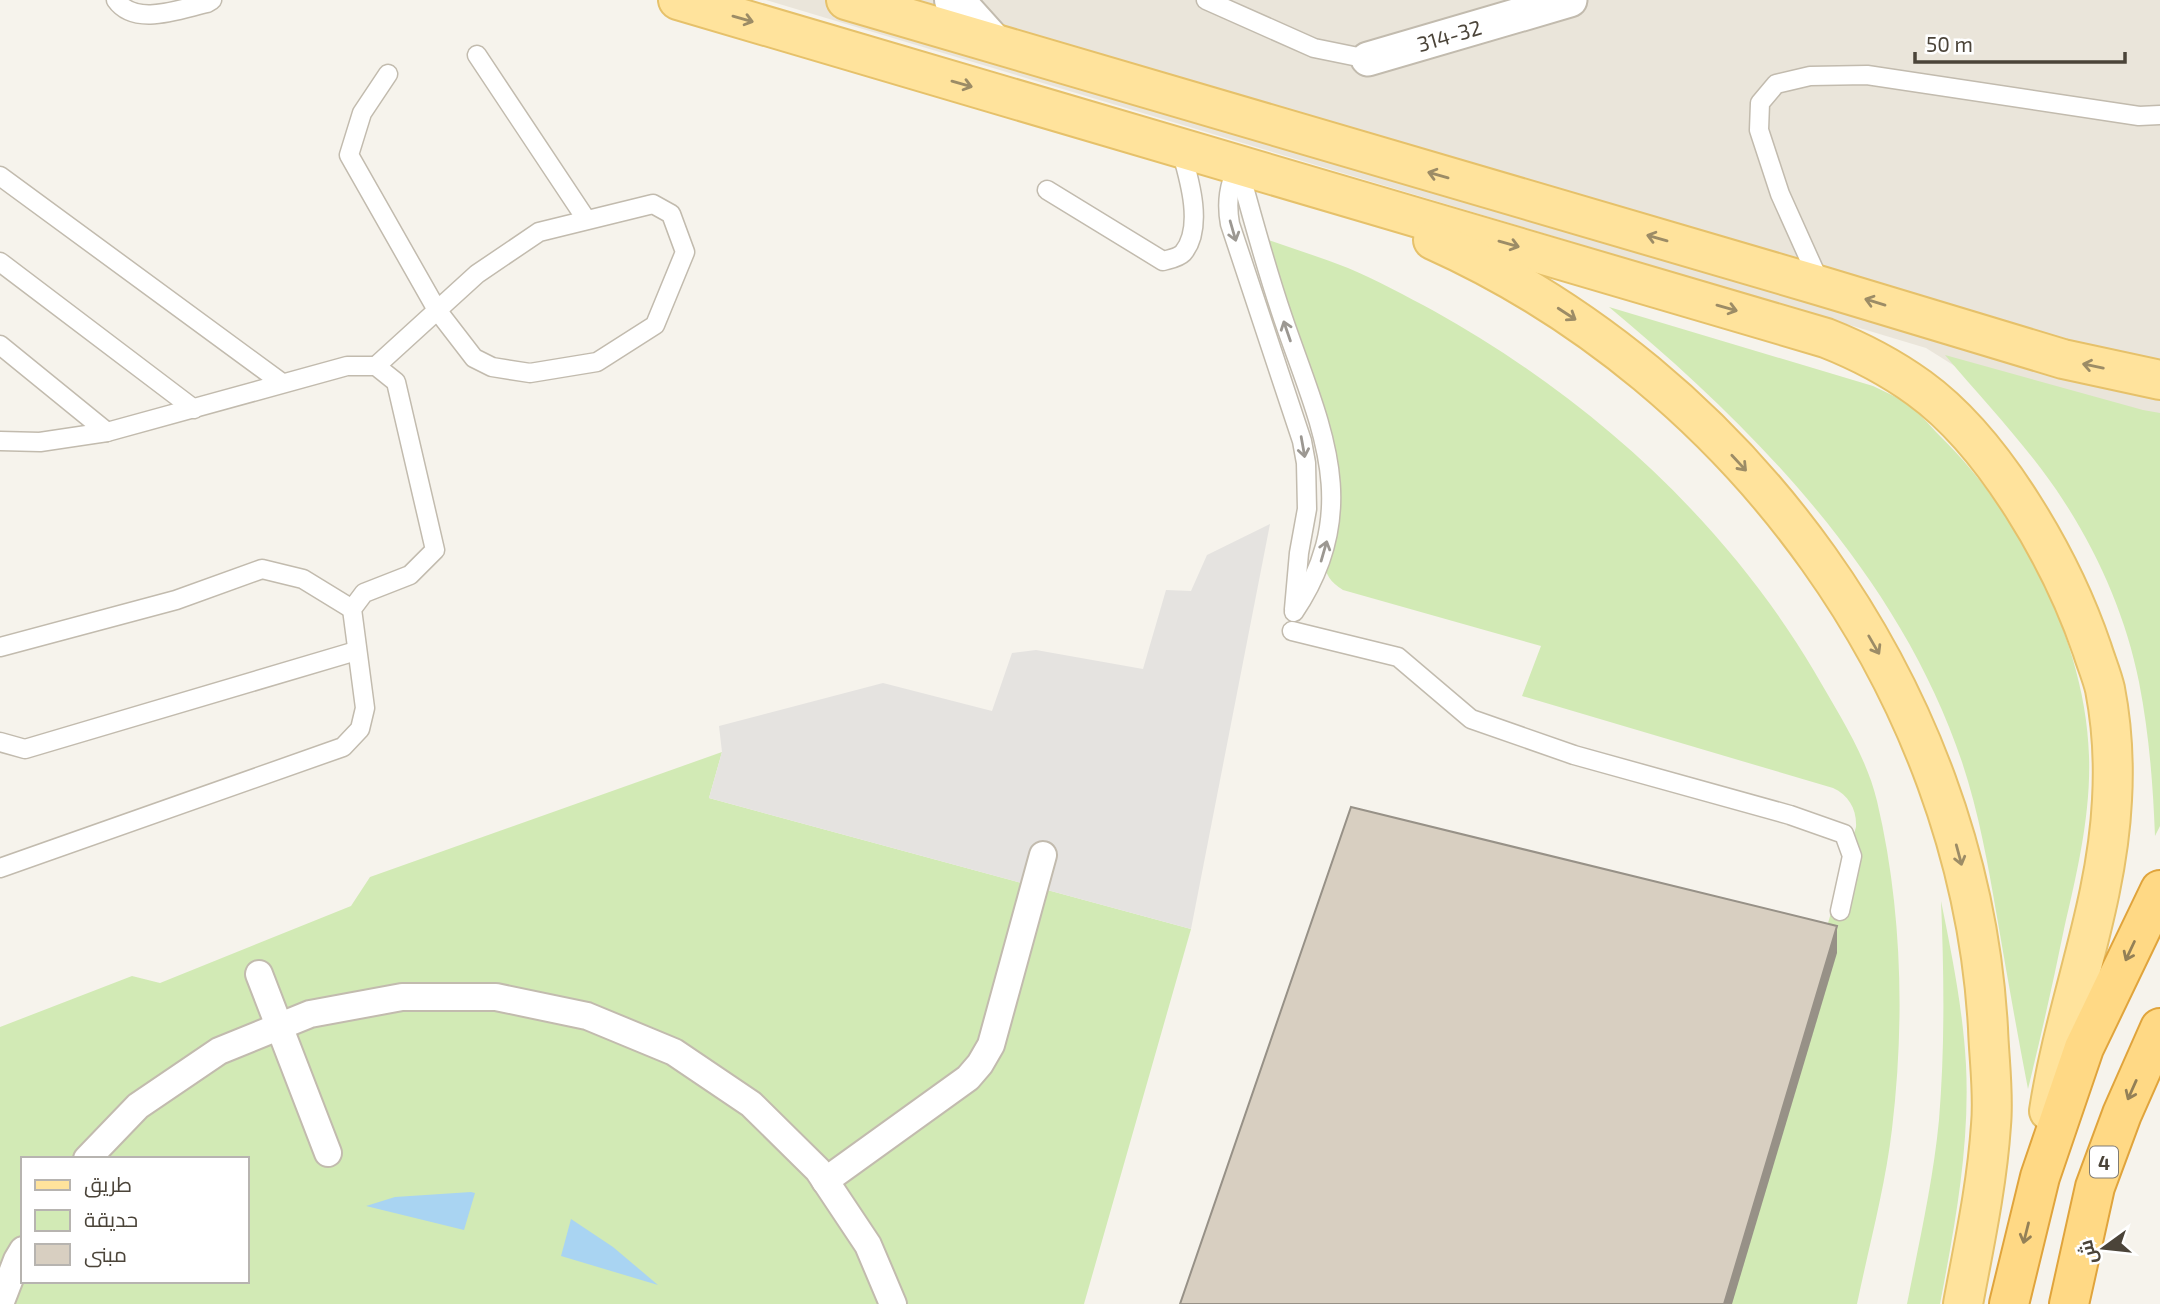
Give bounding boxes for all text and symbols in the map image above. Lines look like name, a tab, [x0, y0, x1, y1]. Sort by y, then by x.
one-way arrow	[732, 14, 754, 27]
street label: 314-32	[1414, 14, 1484, 56]
scale bar	[1915, 21, 2125, 65]
text: 50 m	[1926, 31, 1973, 56]
one-way arrow	[950, 78, 972, 91]
one-way arrow	[1427, 167, 1449, 180]
one-way arrow	[1227, 220, 1240, 242]
one-way arrow	[1646, 231, 1669, 244]
one-way arrow	[1498, 238, 1520, 251]
one-way arrow	[1864, 295, 1886, 308]
one-way arrow	[1716, 303, 1738, 316]
one-way arrow	[1557, 308, 1577, 322]
one-way arrow	[1280, 320, 1293, 342]
one-way arrow	[2082, 359, 2105, 372]
one-way arrow	[1297, 435, 1310, 458]
one-way arrow	[1731, 454, 1747, 472]
one-way arrow	[1319, 540, 1332, 562]
one-way arrow	[1868, 634, 1881, 655]
one-way arrow	[1954, 844, 1967, 866]
one-way arrow	[2122, 940, 2136, 961]
one-way arrow	[2125, 1079, 2138, 1100]
road number: 4	[2090, 1146, 2118, 1178]
legend	[21, 1157, 248, 1283]
text: طريق	[84, 1171, 132, 1198]
text: حديقة	[84, 1206, 138, 1231]
north arrow	[2069, 1213, 2139, 1283]
one-way arrow	[2019, 1221, 2032, 1244]
text: ش	[2073, 1238, 2102, 1267]
text: مبنى	[84, 1241, 127, 1268]

